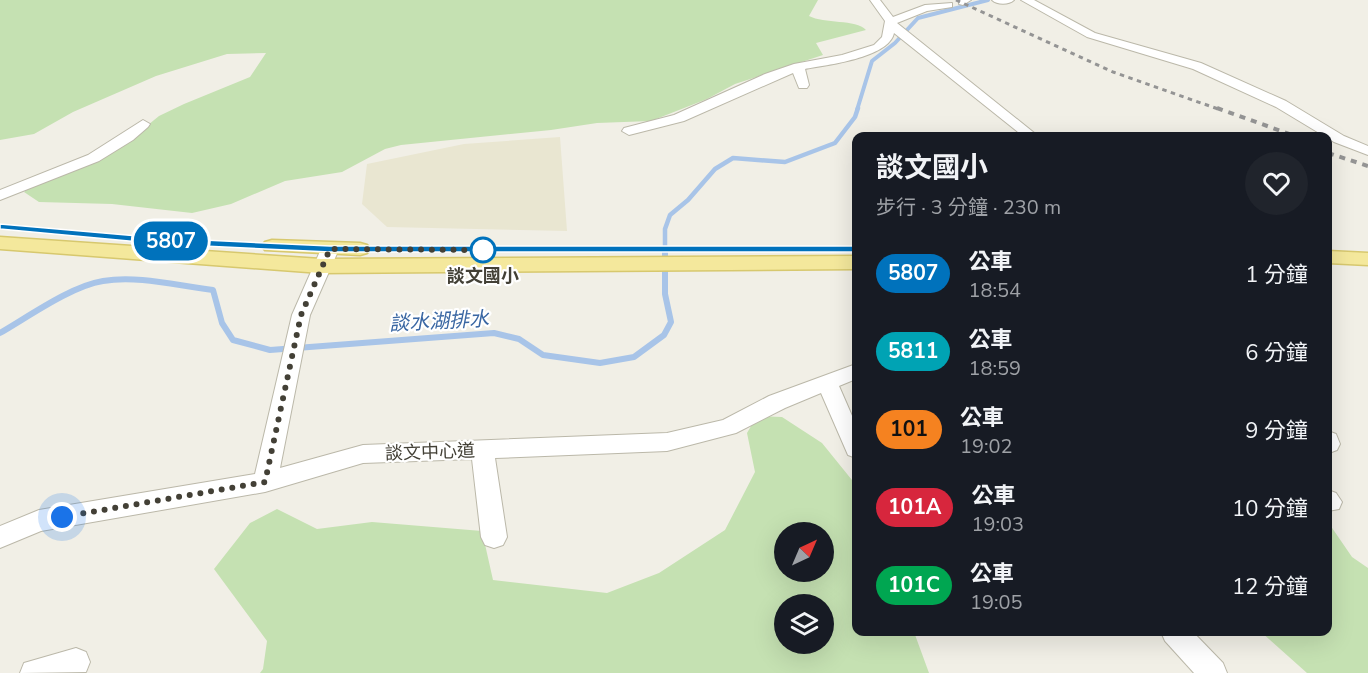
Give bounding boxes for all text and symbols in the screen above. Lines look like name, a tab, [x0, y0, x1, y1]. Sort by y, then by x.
text: 談文國小	[876, 149, 988, 187]
button: heart	[1245, 152, 1308, 215]
text: 步行 · 3 分鐘 · 230 m	[876, 194, 1061, 221]
line badge: 5807	[129, 222, 213, 260]
text: 5807	[146, 227, 196, 255]
marker: 談文國小	[470, 237, 496, 263]
text: 公車	[968, 247, 1012, 277]
text: 5807	[888, 259, 938, 287]
text: 1 分鐘	[1245, 260, 1308, 290]
place label: 談文國小	[447, 264, 519, 288]
text: 18:54	[968, 277, 1021, 304]
water label: 談水湖排水	[388, 305, 491, 338]
text: 公車	[968, 325, 1012, 355]
text: 5811	[888, 337, 938, 365]
text: 6 分鐘	[1245, 338, 1308, 368]
text: 18:59	[968, 355, 1021, 382]
text: 公車	[960, 403, 1004, 433]
text: 101	[890, 415, 928, 443]
text: 9 分鐘	[1245, 416, 1308, 446]
text: 19:02	[960, 433, 1013, 460]
street label: 談文中心道	[385, 438, 475, 466]
text: 公車	[971, 481, 1015, 511]
text: 101A	[888, 493, 941, 521]
text: 10 分鐘	[1232, 494, 1308, 524]
your location	[47, 502, 77, 532]
text: 19:03	[971, 511, 1024, 538]
north arrow	[774, 522, 834, 582]
map controls	[774, 522, 834, 654]
text: 公車	[970, 559, 1014, 589]
text: 101C	[888, 571, 940, 599]
text: 12 分鐘	[1232, 572, 1308, 602]
text: 19:05	[970, 589, 1023, 616]
button: layers	[774, 594, 834, 654]

